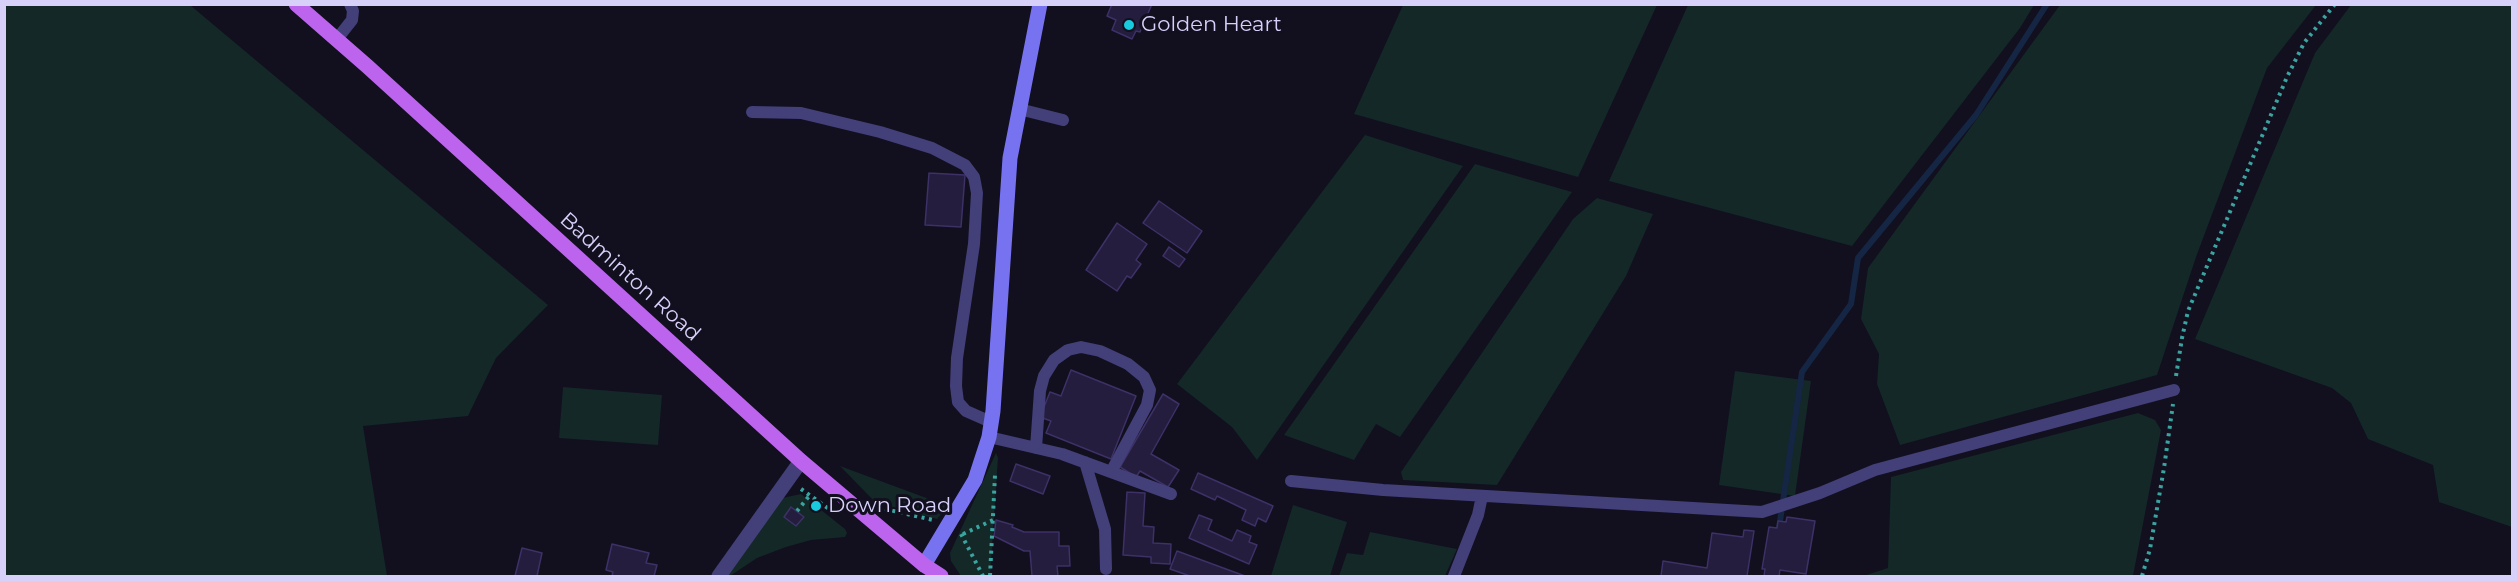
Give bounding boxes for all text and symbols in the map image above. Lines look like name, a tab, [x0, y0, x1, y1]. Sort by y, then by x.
place label: Golden Heart	[1141, 12, 1282, 38]
marker: Golden Heart	[1122, 18, 1136, 32]
street label: Badminton Road	[555, 207, 705, 347]
place label: Down Road	[828, 493, 951, 519]
marker: Down Road	[809, 499, 823, 513]

